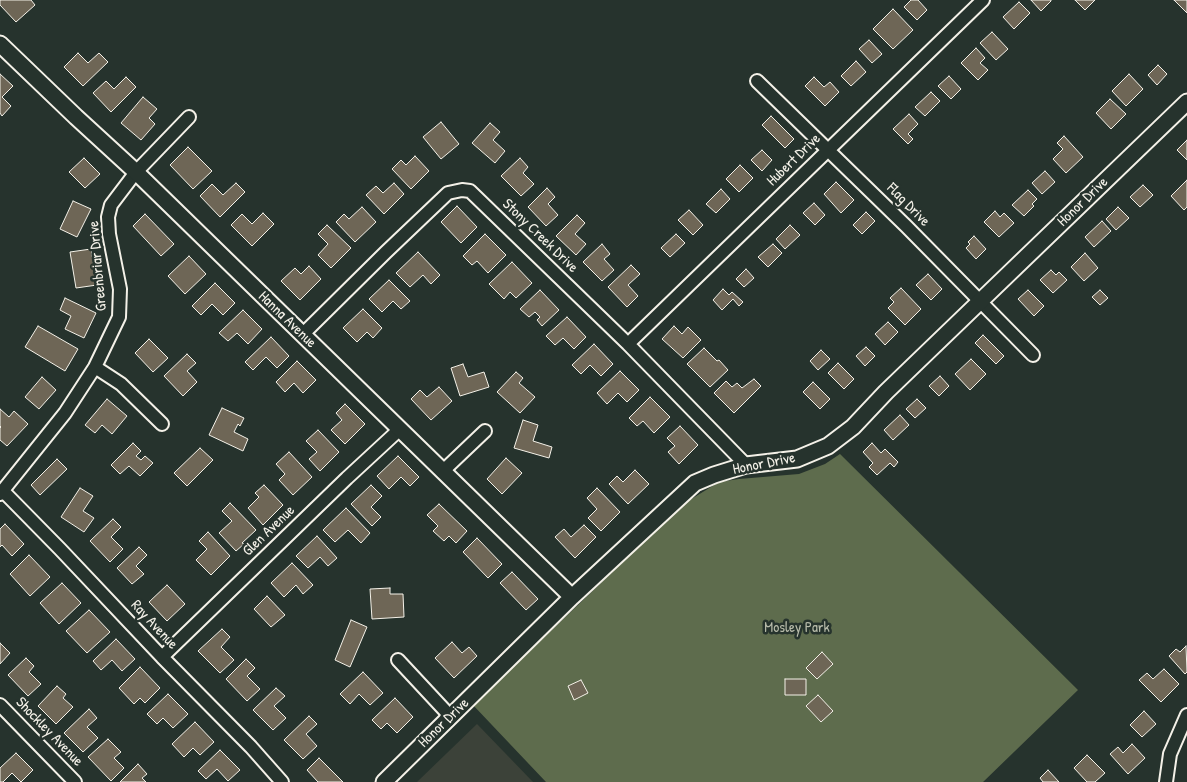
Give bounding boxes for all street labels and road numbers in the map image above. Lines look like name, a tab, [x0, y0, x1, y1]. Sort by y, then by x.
street label: Hubert Drive	[763, 130, 825, 190]
street label: Honor Drive	[1054, 174, 1112, 230]
street label: Flag Drive	[883, 180, 933, 230]
street label: Stony Creek Drive	[498, 195, 582, 277]
street label: Greenbriar Drive	[85, 220, 111, 312]
street label: Hanna Avenue	[254, 288, 320, 352]
street label: Honor Drive	[731, 449, 797, 479]
street label: Glen Avenue	[239, 502, 299, 560]
street label: Ray Avenue	[127, 597, 181, 653]
street label: Shockley Avenue	[12, 694, 86, 770]
street label: Honor Drive	[415, 695, 473, 751]

